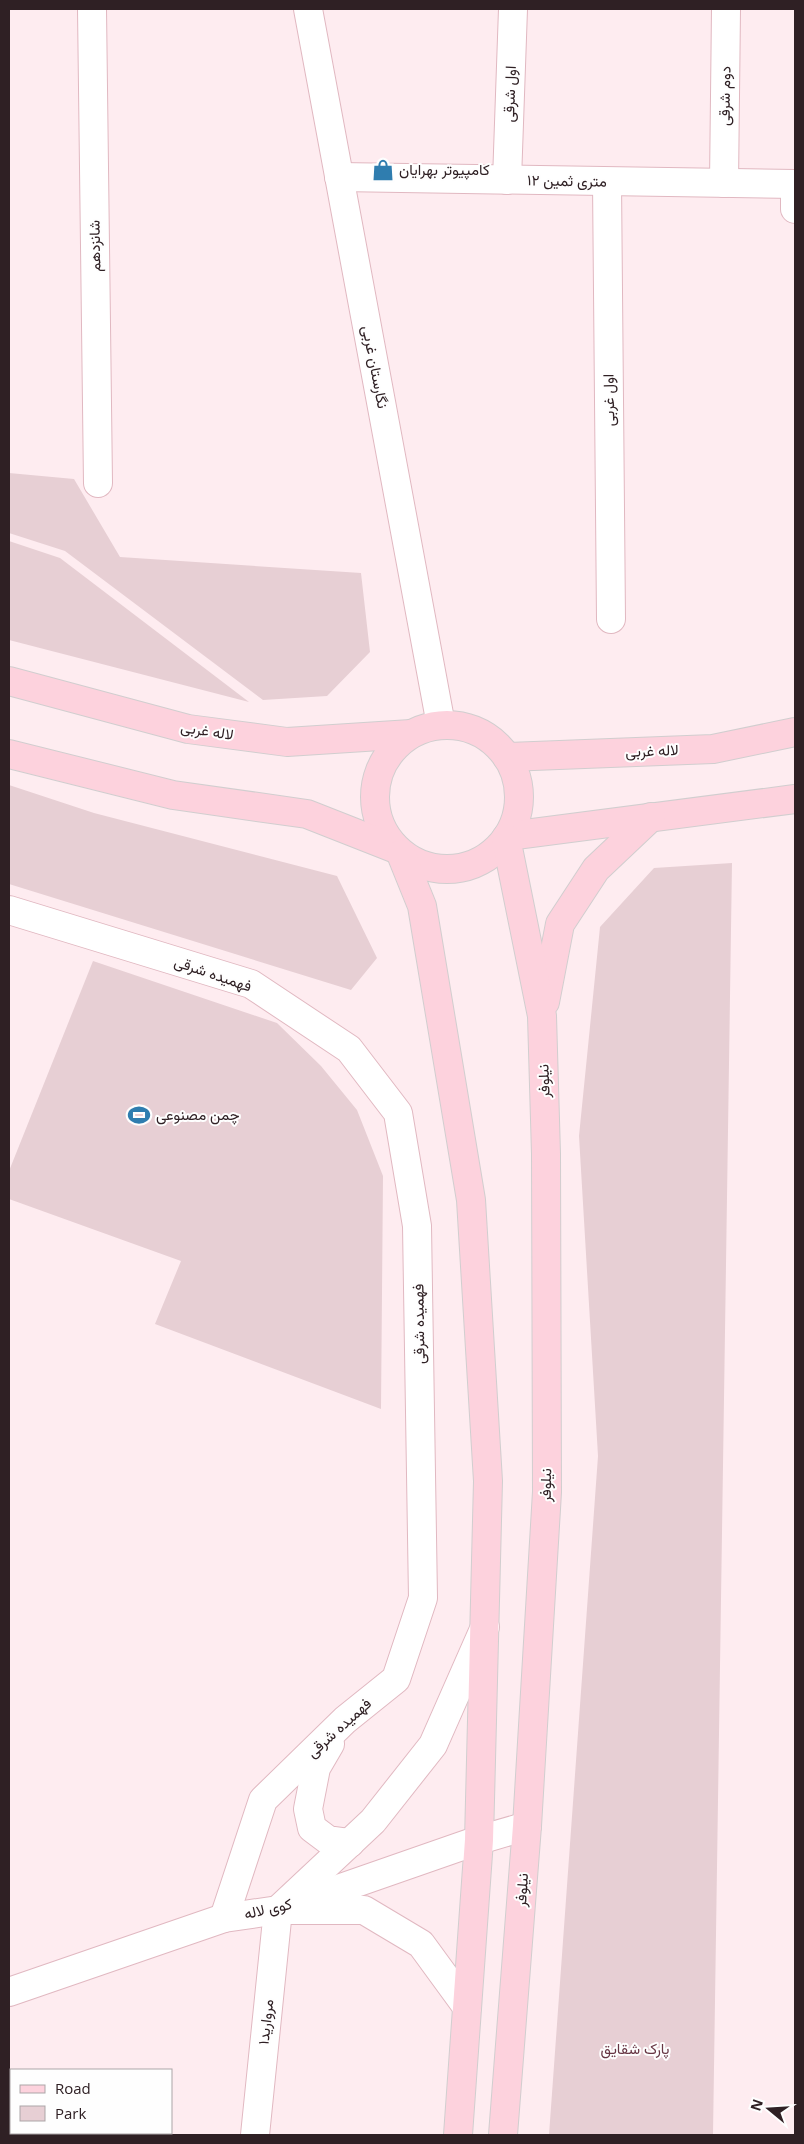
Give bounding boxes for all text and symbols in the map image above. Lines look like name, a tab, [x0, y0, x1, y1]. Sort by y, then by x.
street label: اول شرقی	[498, 65, 521, 123]
street label: دوم شرقی	[713, 66, 736, 126]
shop icon: کامپیوتر بهرایان	[370, 157, 396, 183]
place label: کامپیوتر بهرایان	[399, 159, 490, 180]
street label: ۱۲ متری ثمین	[527, 169, 607, 192]
street label: شانزدهم	[84, 220, 105, 272]
street label: نگارستان غربی	[357, 324, 394, 410]
street label: اول غربی	[598, 374, 619, 426]
street label: لاله غربی	[179, 716, 235, 745]
street label: لاله غربی	[625, 739, 679, 762]
street label: فهمیده شرقی	[172, 951, 255, 997]
street label: نیلوفر	[532, 1064, 554, 1099]
sports icon: چمن مصنوعی	[126, 1102, 152, 1128]
place label: چمن مصنوعی	[156, 1104, 240, 1125]
street label: فهمیده شرقی	[407, 1283, 430, 1364]
street label: نیلوفر	[535, 1468, 555, 1503]
street label: فهمیده شرقی	[302, 1693, 376, 1762]
street label: نیلوفر	[510, 1872, 532, 1908]
street label: کوی لاله	[242, 1893, 294, 1924]
street label: مروارید۱	[253, 1998, 277, 2046]
park label: پارک شقایق	[601, 2038, 669, 2059]
legend	[10, 2069, 172, 2134]
text: Road	[55, 2078, 91, 2098]
north arrow	[744, 2084, 794, 2134]
text: N	[745, 2096, 767, 2113]
text: Park	[55, 2103, 86, 2123]

